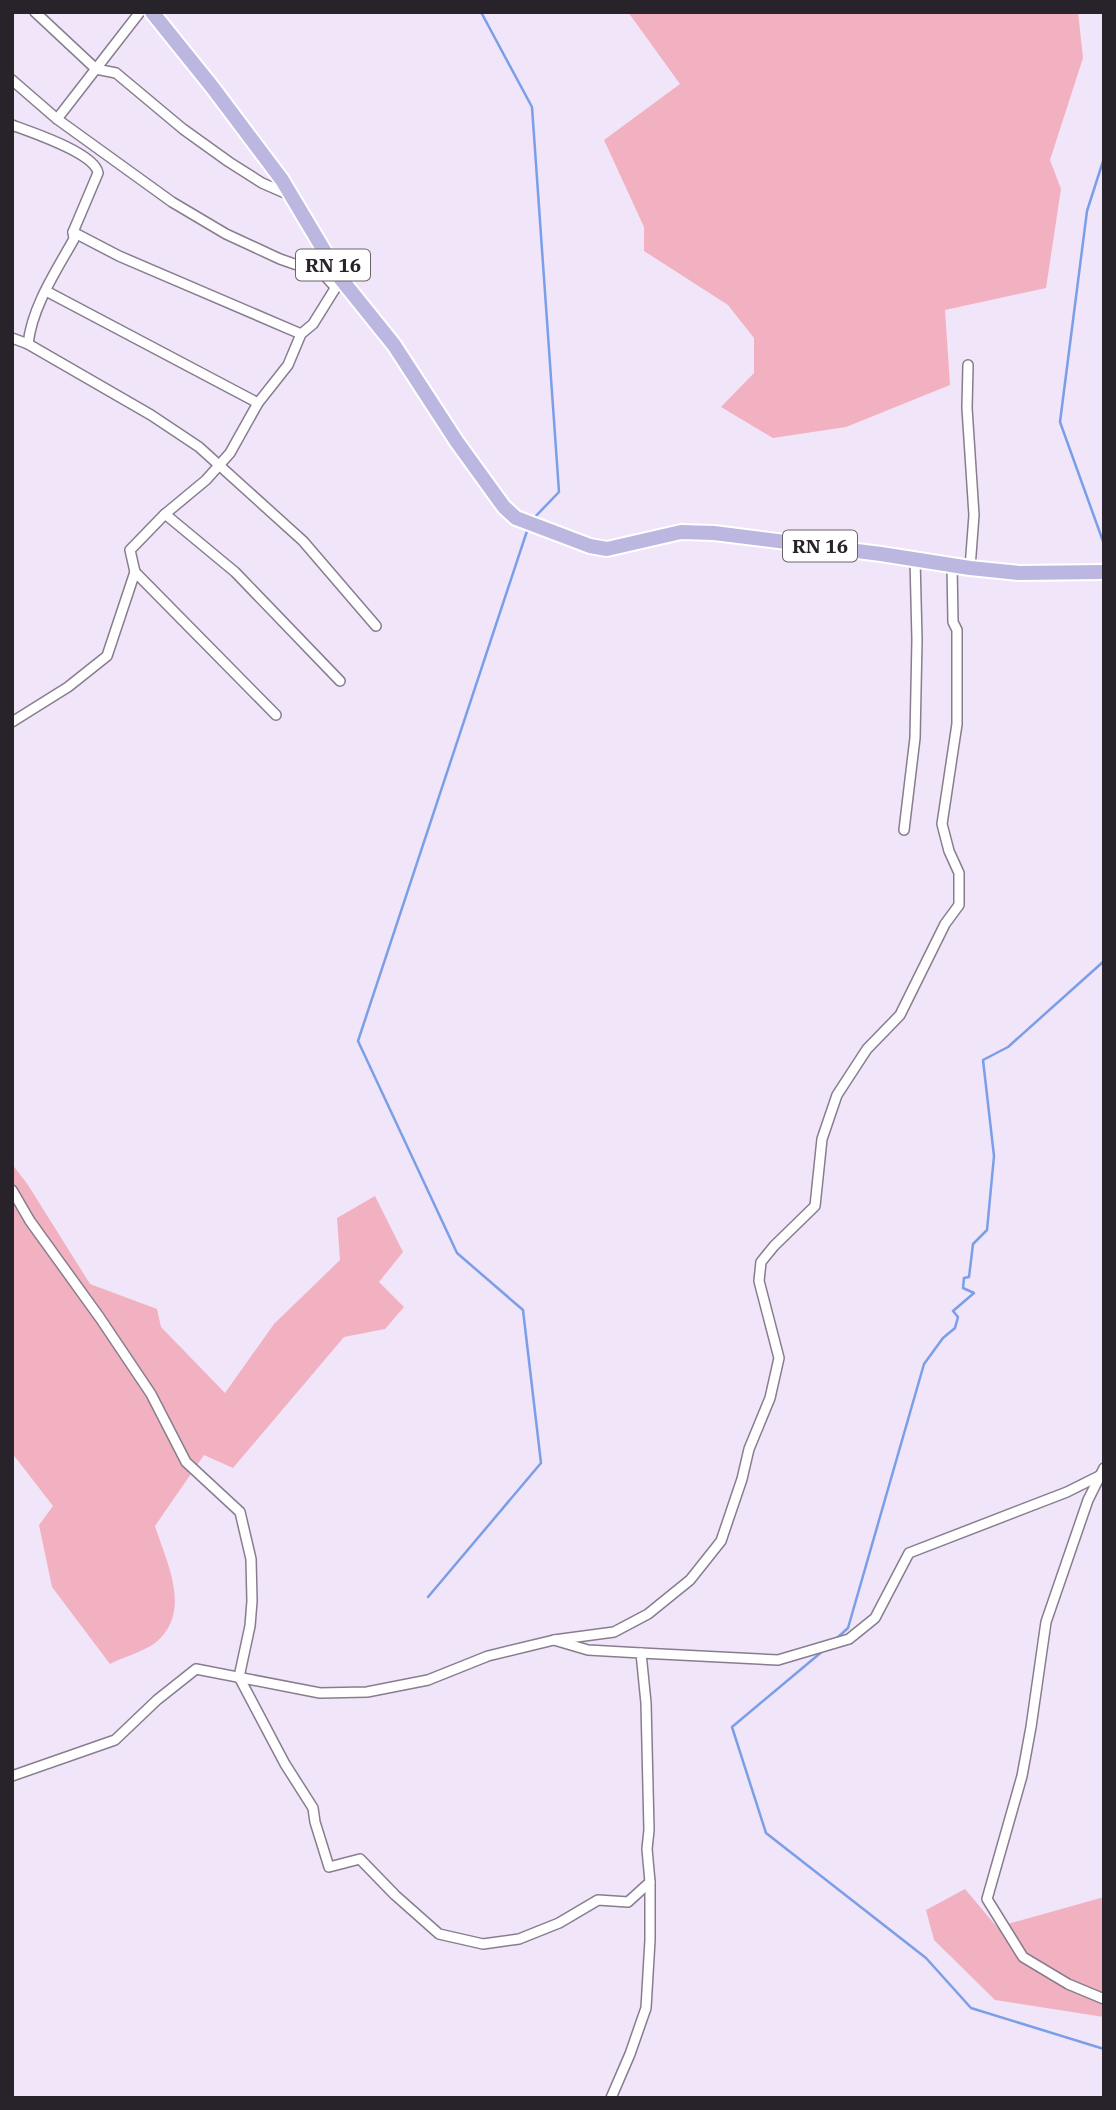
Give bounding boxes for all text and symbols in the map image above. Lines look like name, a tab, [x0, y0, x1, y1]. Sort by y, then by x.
road number: RN 16	[296, 249, 370, 280]
road number: RN 16	[783, 530, 857, 562]

